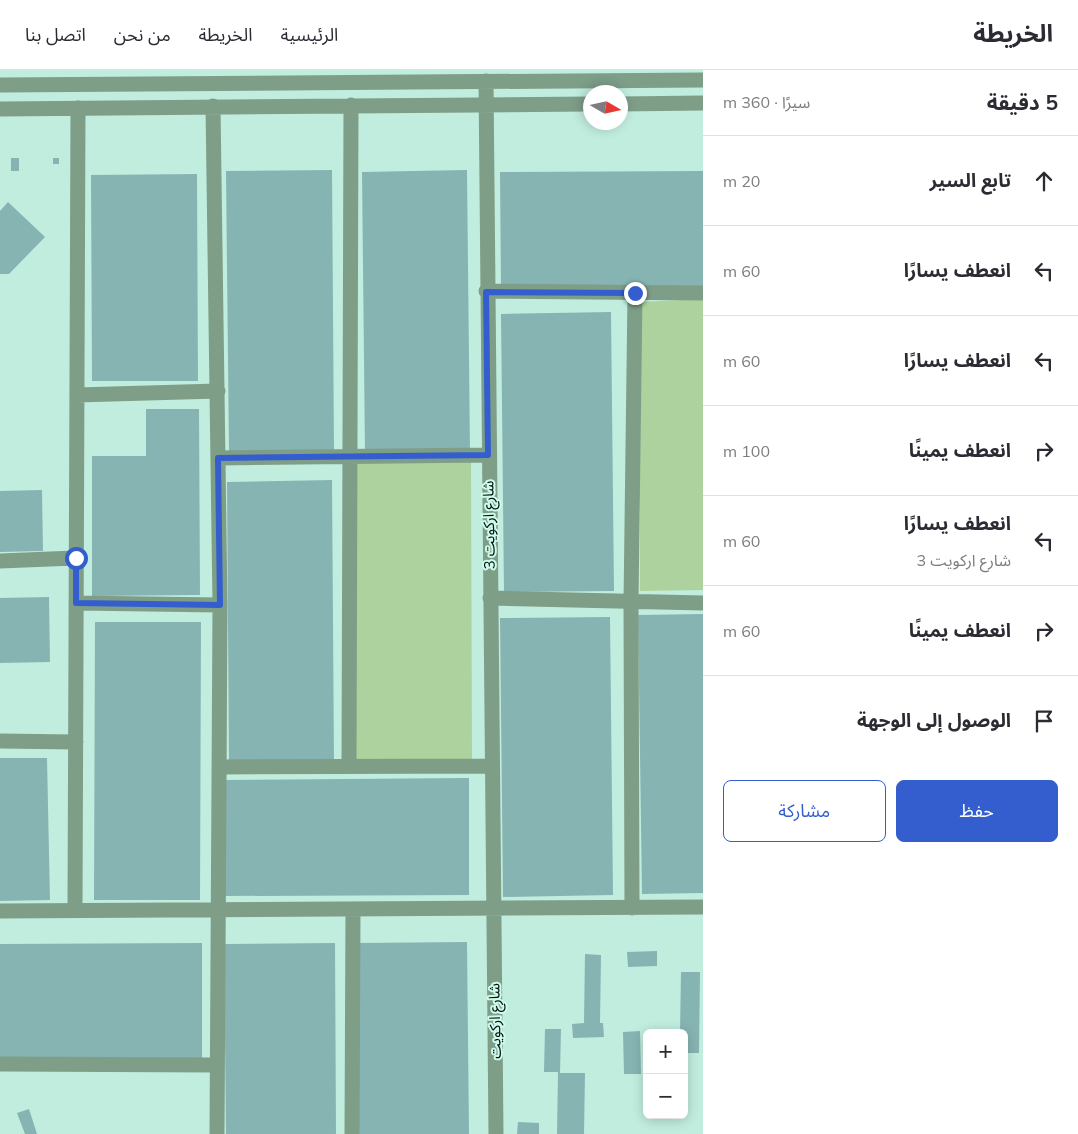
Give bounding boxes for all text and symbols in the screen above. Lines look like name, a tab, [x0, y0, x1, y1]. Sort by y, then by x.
text: الخريطة	[973, 18, 1053, 48]
text: اتصل بنا	[25, 23, 86, 46]
text: من نحن	[114, 23, 171, 46]
text: الخريطة	[199, 23, 253, 46]
text: الرئيسية	[281, 23, 338, 46]
north arrow	[583, 85, 628, 130]
text: 5 دقيقة	[987, 89, 1058, 115]
text: سيرًا · 360 m	[723, 92, 810, 112]
icon: ahead	[1030, 167, 1058, 195]
text: تابع السير	[930, 168, 1011, 192]
text: 20 m	[723, 171, 760, 191]
icon: left	[1030, 257, 1058, 285]
text: انعطف يسارًا	[904, 258, 1011, 282]
text: 60 m	[723, 261, 760, 281]
route end	[624, 282, 647, 305]
icon: left	[1030, 347, 1058, 375]
text: انعطف يسارًا	[904, 348, 1011, 372]
text: 60 m	[723, 351, 760, 371]
icon: right	[1030, 437, 1058, 465]
text: انعطف يمينًا	[909, 438, 1011, 462]
text: 100 m	[723, 441, 770, 461]
street label: شارع اركويت 3	[478, 480, 502, 570]
text: انعطف يسارًا	[904, 511, 1011, 535]
icon: left	[1030, 527, 1058, 555]
text: 60 m	[723, 531, 760, 551]
route start	[65, 547, 88, 570]
text: شارع اركويت 3	[916, 550, 1011, 570]
icon: right	[1030, 617, 1058, 645]
text: انعطف يمينًا	[909, 618, 1011, 642]
text: 60 m	[723, 621, 760, 641]
icon: arrive	[1030, 707, 1058, 735]
text: الوصول إلى الوجهة	[857, 708, 1011, 732]
button: مشاركة	[723, 780, 886, 842]
button: حفظ	[896, 780, 1058, 842]
street label: شارع اركويت	[484, 983, 508, 1059]
map controls	[643, 1029, 688, 1119]
button: +	[643, 1029, 688, 1074]
button: −	[643, 1074, 688, 1119]

